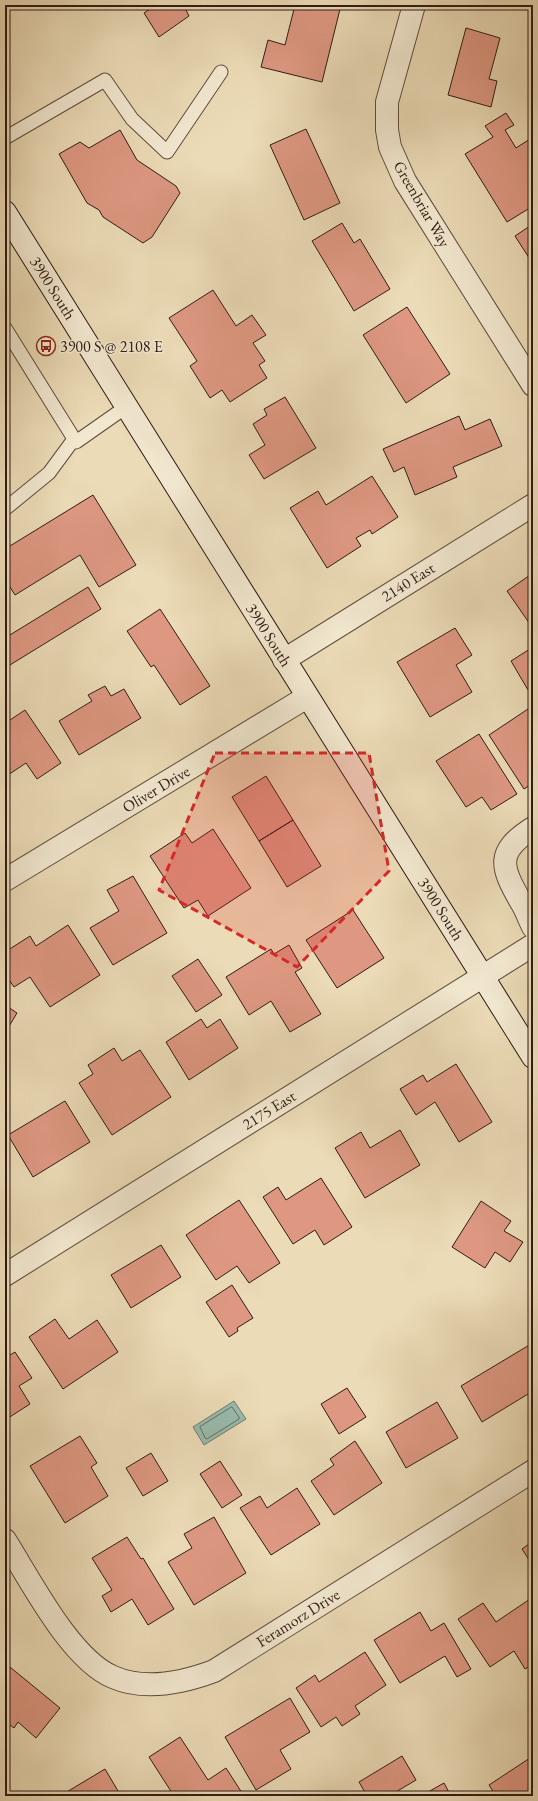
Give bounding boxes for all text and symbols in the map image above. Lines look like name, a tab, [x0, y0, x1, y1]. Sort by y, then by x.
street label: Greenbriar Way	[389, 157, 456, 252]
street label: 3900 South	[25, 252, 81, 324]
bus stop icon: 3900 S @ 2108 E	[35, 335, 57, 357]
place label: 3900 S @ 2108 E	[60, 336, 163, 357]
street label: 2140 East	[377, 557, 439, 607]
street label: 3900 South	[241, 599, 297, 671]
street label: Oliver Drive	[118, 761, 194, 817]
street label: 3900 South	[413, 873, 469, 945]
street label: 2175 East	[238, 1085, 300, 1135]
street label: Feramorz Drive	[252, 1584, 344, 1652]

